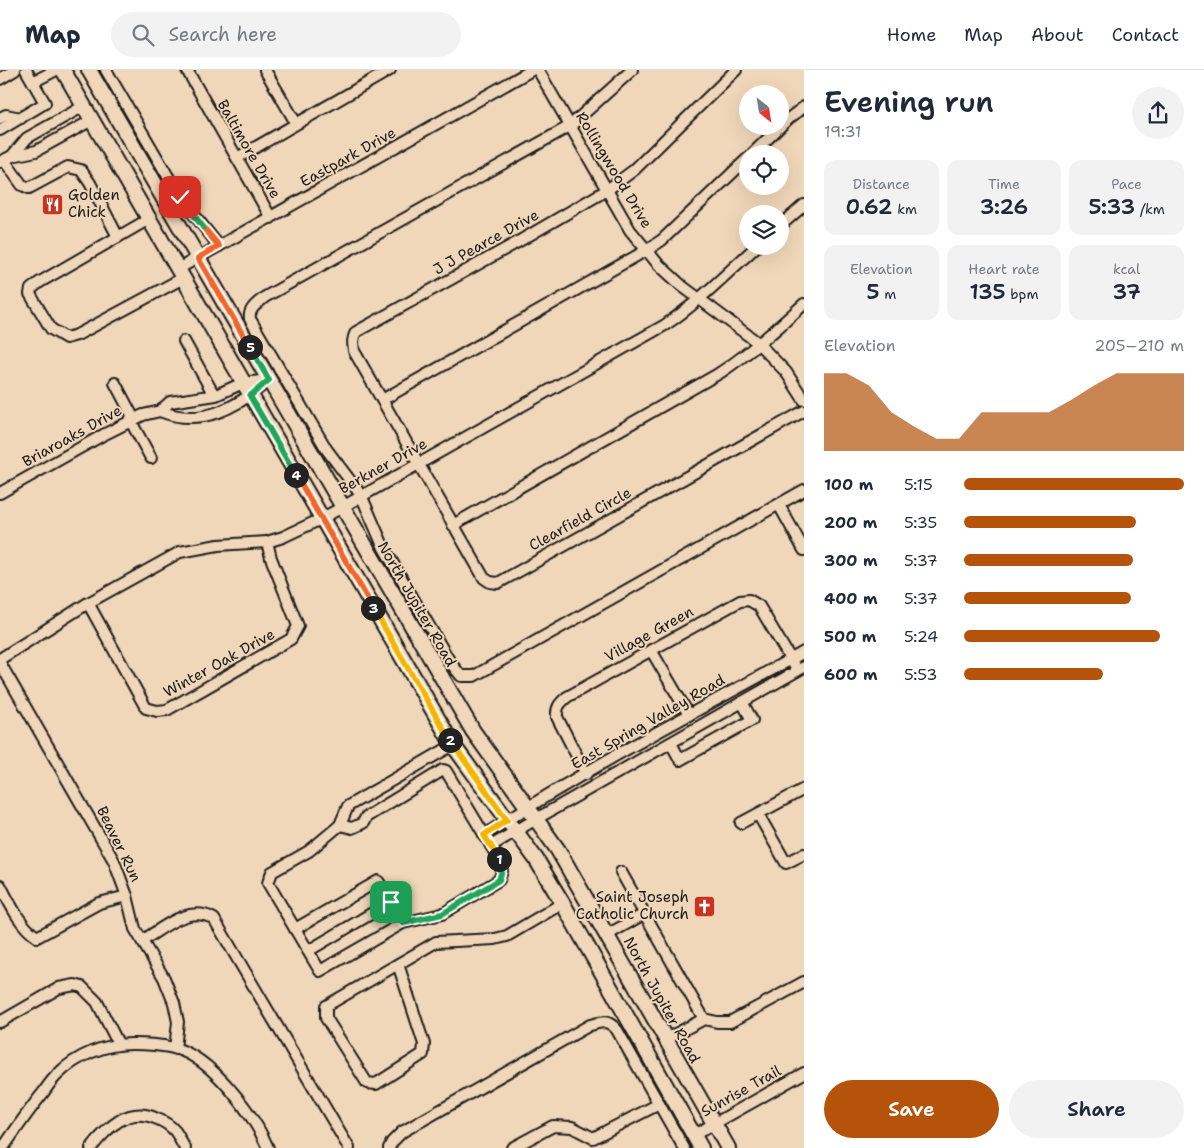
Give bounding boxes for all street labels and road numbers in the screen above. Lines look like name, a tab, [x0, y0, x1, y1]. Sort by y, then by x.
street label: Baltimore Drive	[213, 96, 285, 202]
street label: Rollingwood Drive	[571, 108, 657, 232]
street label: Eastpark Drive	[297, 122, 399, 192]
street label: J J Pearce Drive	[430, 205, 542, 279]
street label: Briaroaks Drive	[19, 400, 125, 472]
street label: Berkner Drive	[335, 433, 431, 499]
street label: Clearfield Circle	[525, 483, 635, 555]
street label: North Jupiter Road	[373, 538, 461, 671]
street label: Village Green	[601, 601, 697, 667]
street label: Winter Oak Drive	[160, 624, 278, 702]
street label: East Spring Valley Road	[568, 670, 729, 774]
street label: Beaver Run	[92, 803, 146, 885]
street label: North Jupiter Road	[619, 933, 705, 1067]
street label: Sunrise Trail	[697, 1060, 785, 1121]

